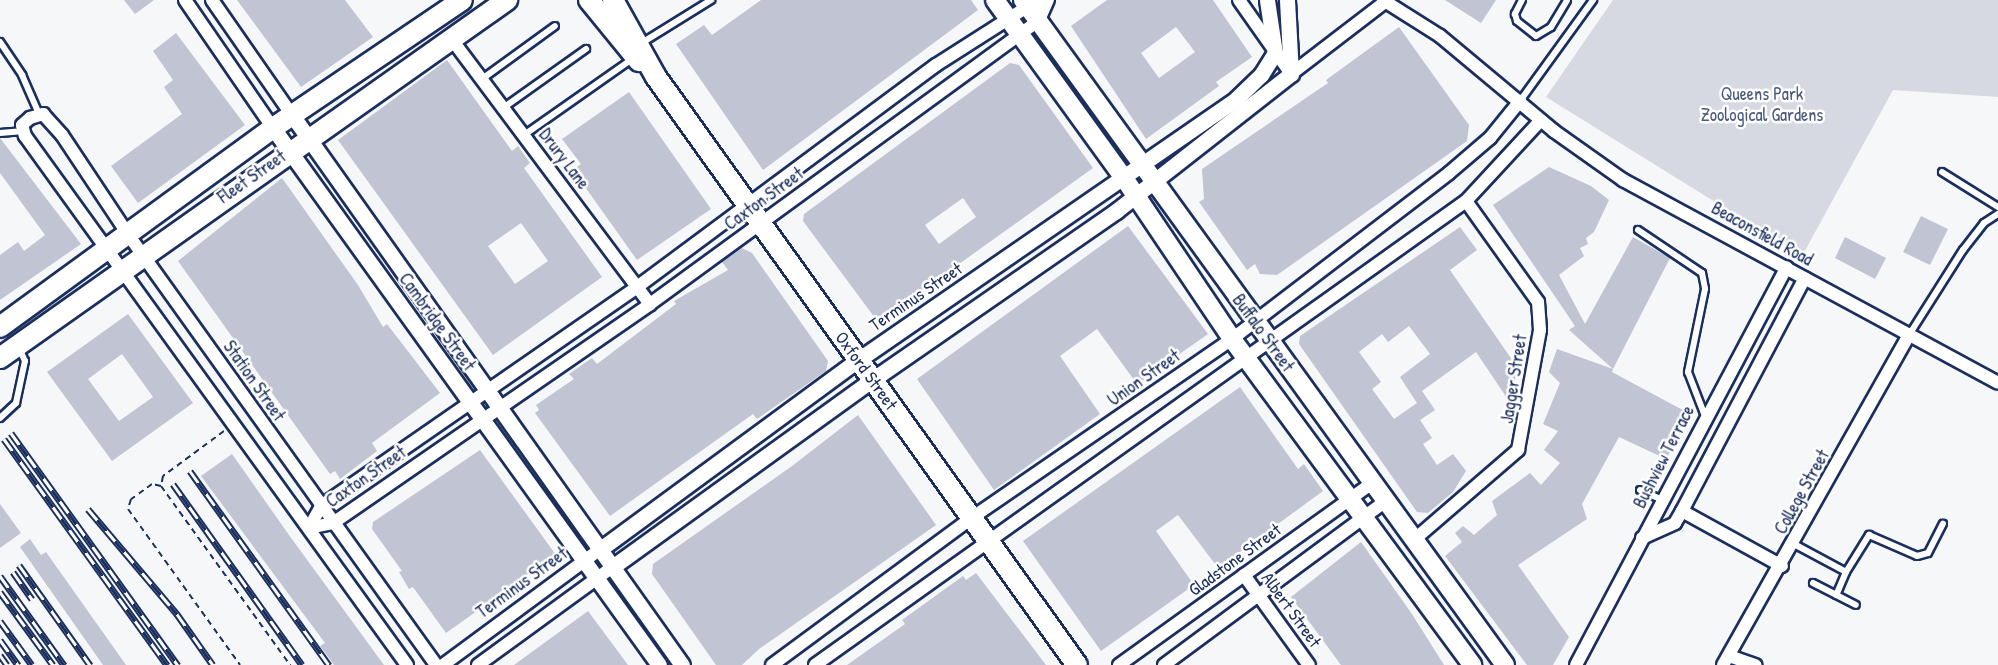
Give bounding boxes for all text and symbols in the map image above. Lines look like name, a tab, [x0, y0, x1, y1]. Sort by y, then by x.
park label: Queens Park Zoological Gardens	[1701, 84, 1823, 127]
street label: Drury Lane	[534, 124, 594, 194]
street label: Fleet Street	[214, 146, 290, 208]
street label: Caxton Street	[720, 163, 808, 235]
street label: Beaconsfield Road	[1708, 197, 1816, 271]
street label: Terminus Street	[866, 258, 966, 336]
street label: Cambridge Street	[394, 269, 480, 375]
street label: Buffalo Street	[1228, 290, 1298, 376]
street label: Oxford Street	[830, 328, 902, 414]
street label: Jagger Street	[1496, 333, 1532, 425]
street label: Station Street	[218, 337, 290, 425]
street label: Union Street	[1104, 345, 1184, 411]
street label: Bushview Terrace	[1629, 402, 1699, 512]
street label: Caxton Street	[322, 442, 410, 512]
street label: College Street	[1770, 446, 1834, 538]
street label: Gladstone Street	[1184, 519, 1286, 601]
street label: Terminus Street	[472, 543, 572, 623]
street label: Albert Street	[1257, 568, 1325, 652]

